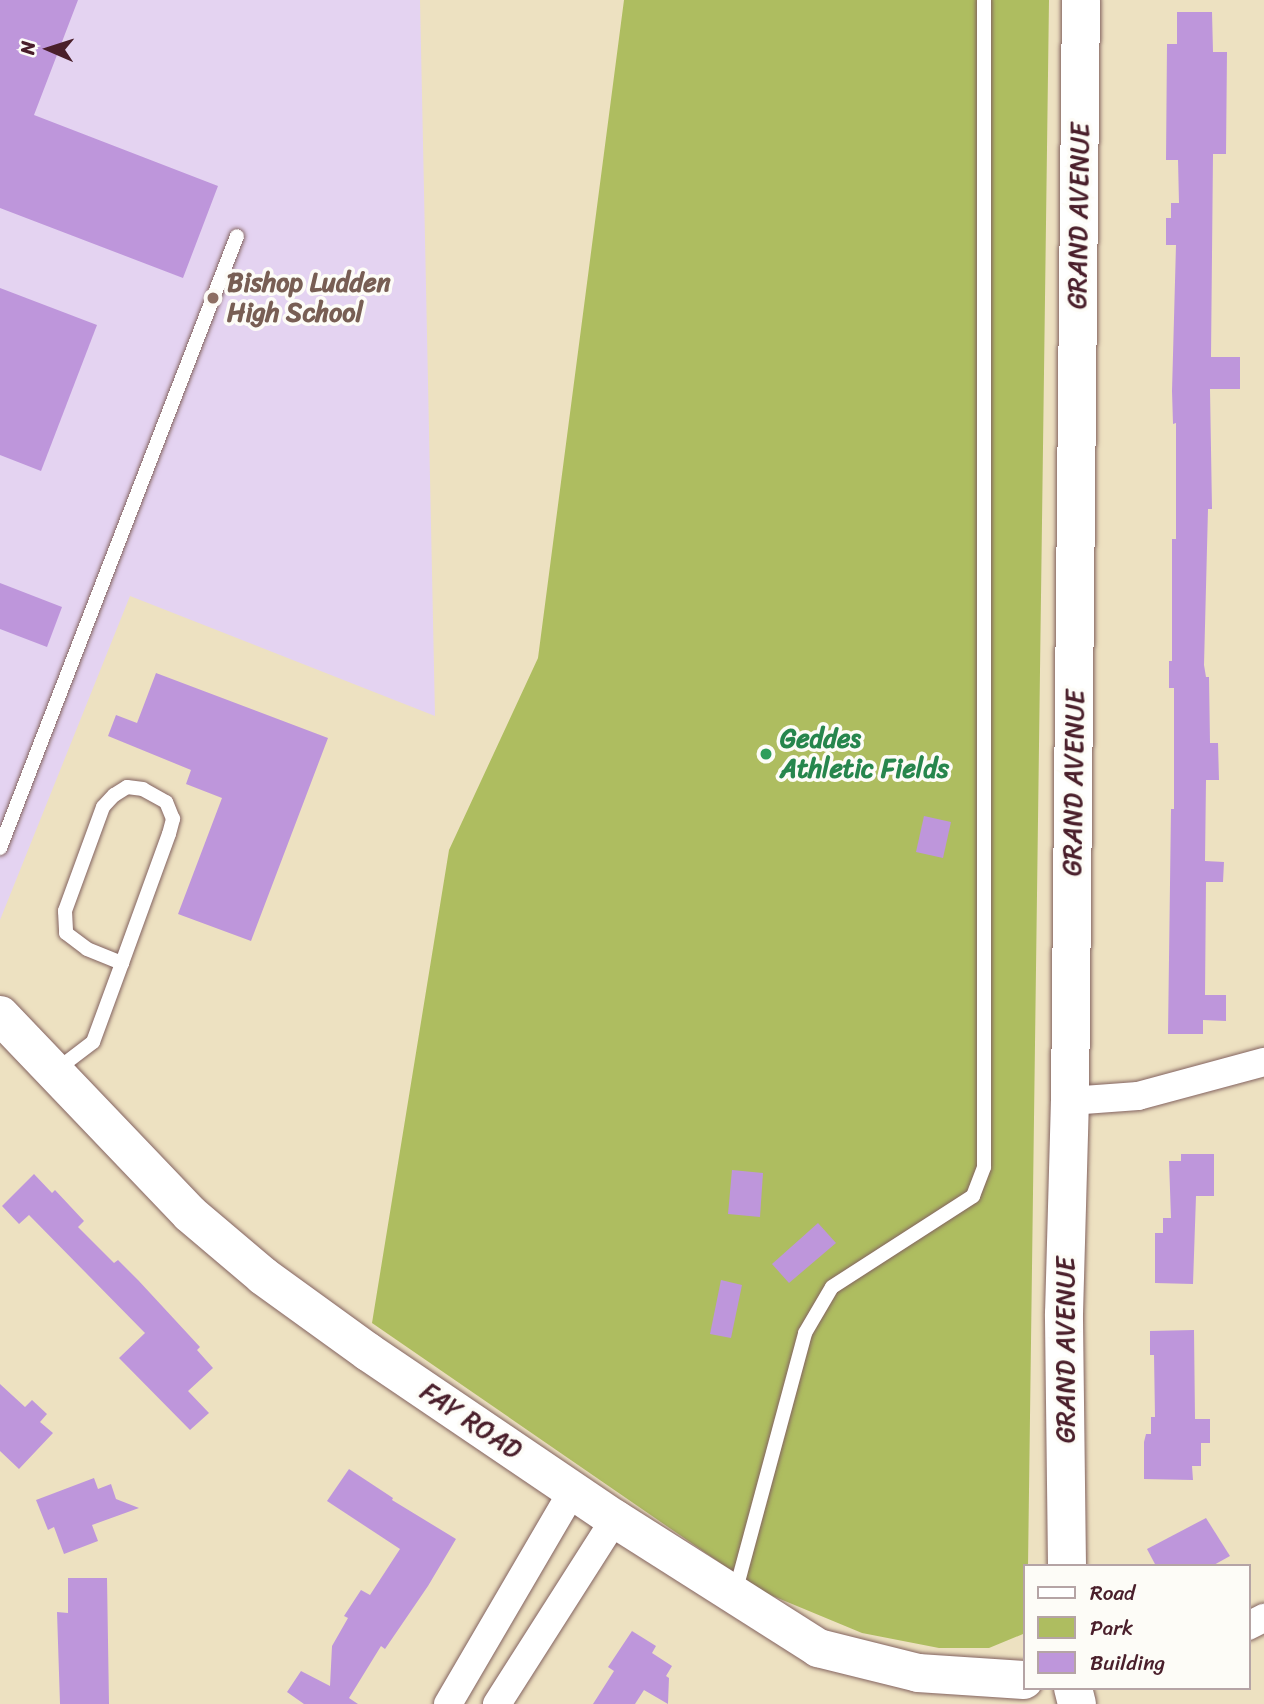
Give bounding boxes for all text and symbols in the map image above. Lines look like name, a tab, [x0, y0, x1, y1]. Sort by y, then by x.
north arrow	[14, 14, 84, 84]
text: N	[11, 40, 44, 55]
street label: GRAND AVENUE	[1062, 123, 1096, 309]
place label: Bishop Ludden High School	[227, 267, 391, 328]
marker: Bishop Ludden High School	[205, 290, 221, 306]
street label: GRAND AVENUE	[1057, 690, 1091, 876]
place label: Geddes Athletic Fields	[780, 723, 948, 784]
marker: Geddes Athletic Fields	[758, 746, 774, 762]
street label: GRAND AVENUE	[1050, 1257, 1082, 1443]
street label: FAY ROAD	[414, 1376, 528, 1466]
legend	[1023, 1564, 1250, 1690]
text: Road	[1090, 1574, 1135, 1612]
text: Park	[1090, 1609, 1133, 1647]
text: Building	[1090, 1644, 1165, 1682]

